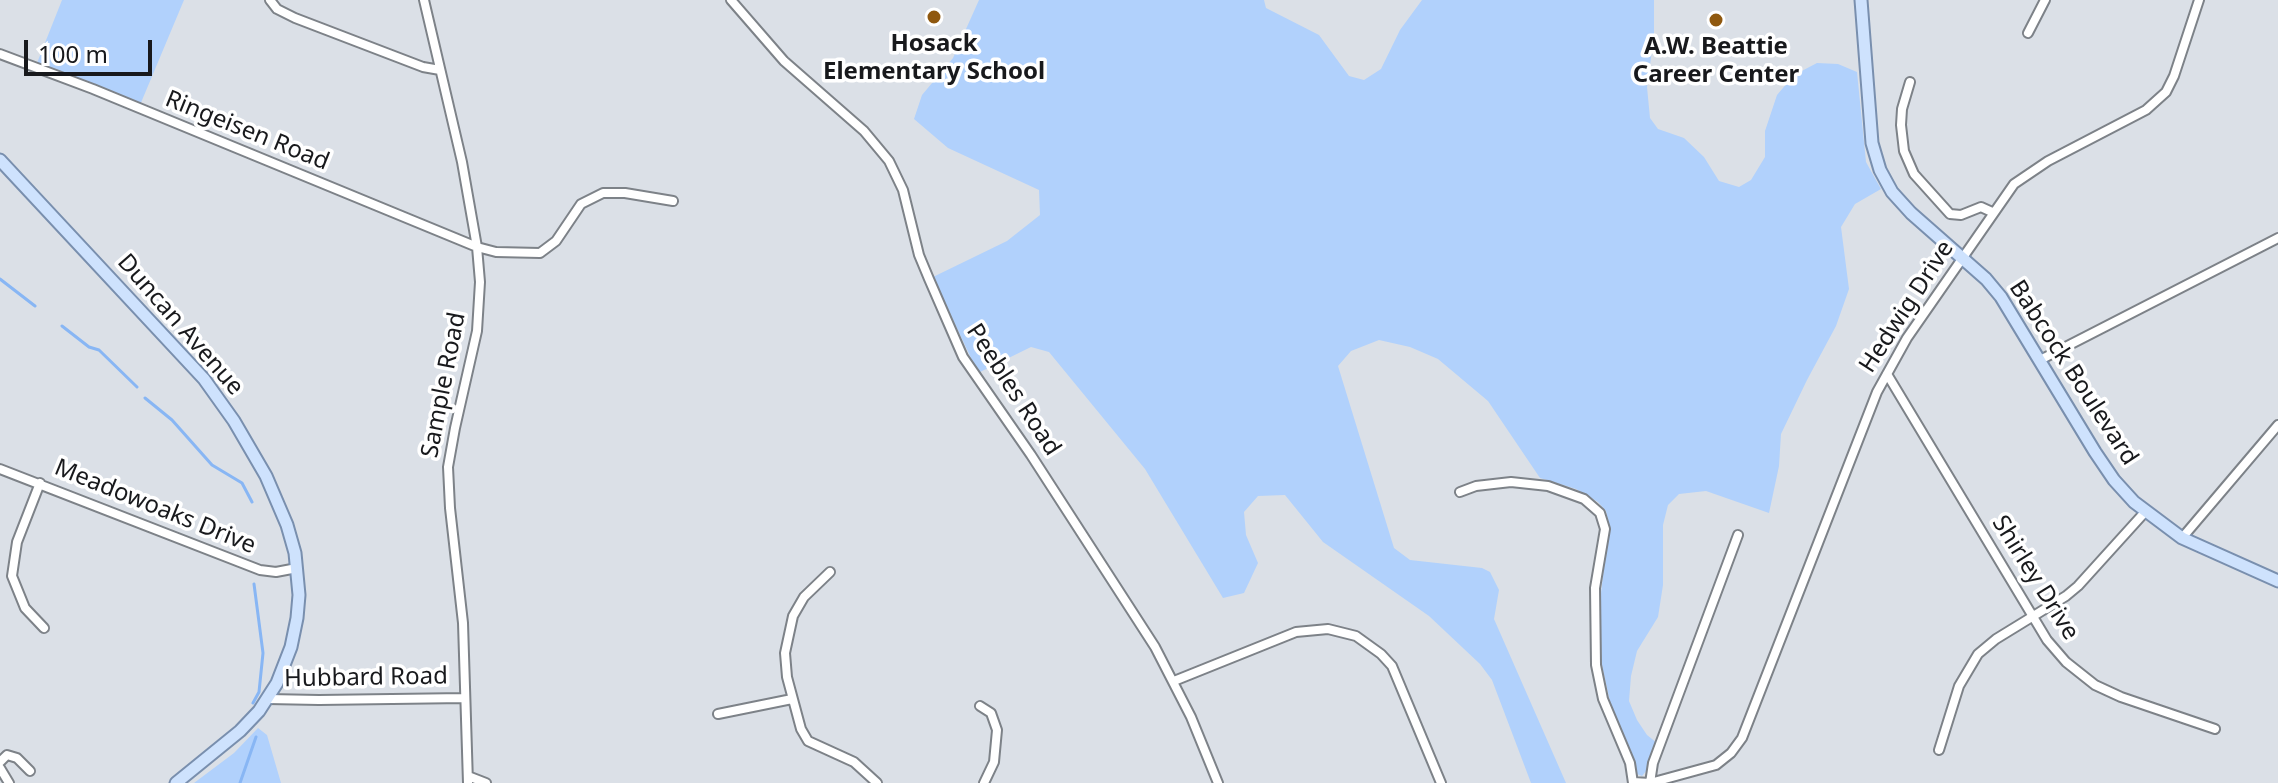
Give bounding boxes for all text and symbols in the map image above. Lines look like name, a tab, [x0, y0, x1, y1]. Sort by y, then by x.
marker: Hosack Elementary School	[925, 8, 943, 26]
marker: A.W. Beattie Career Center	[1707, 11, 1725, 29]
scale bar	[28, 24, 156, 74]
place label: Hosack Elementary School	[823, 30, 1045, 86]
place label: A.W. Beattie Career Center	[1633, 33, 1799, 89]
text: 100 m	[38, 37, 108, 70]
street label: Ringeisen Road	[161, 85, 333, 177]
street label: Hedwig Drive	[1854, 236, 1960, 378]
street label: Duncan Avenue	[111, 249, 249, 401]
street label: Babcock Boulevard	[2003, 275, 2143, 471]
street label: Sample Road	[416, 310, 472, 460]
street label: Peebles Road	[960, 319, 1066, 461]
street label: Meadowoaks Drive	[50, 454, 260, 560]
street label: Shirley Drive	[1985, 511, 2085, 645]
street label: Hubbard Road	[284, 662, 448, 694]

